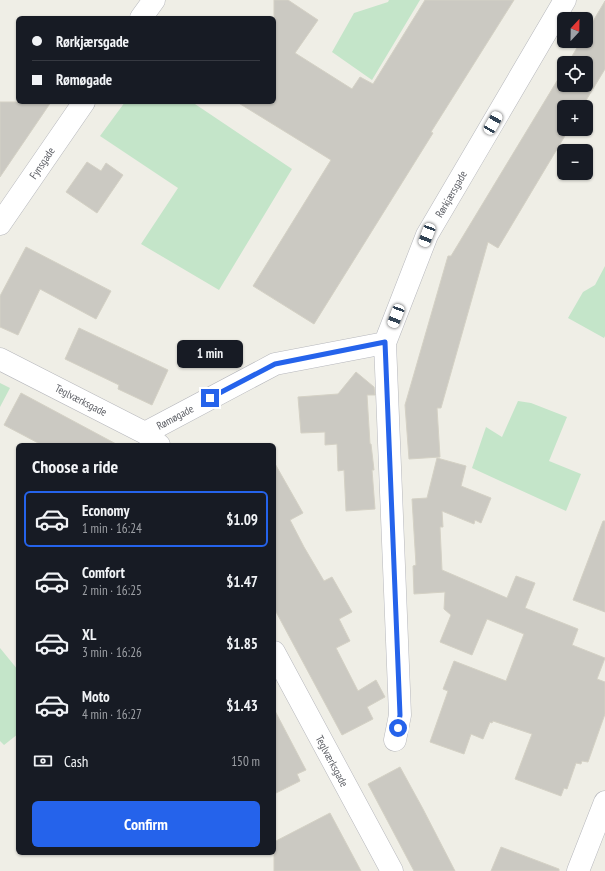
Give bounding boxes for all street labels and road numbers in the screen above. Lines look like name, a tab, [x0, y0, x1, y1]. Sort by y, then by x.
street label: Fynsgade	[26, 144, 58, 182]
street label: Rørkjærsgade	[432, 168, 470, 220]
street label: Teglværksgade	[53, 381, 110, 419]
street label: Rømøgade	[154, 401, 196, 433]
street label: Teglværksgade	[313, 733, 352, 790]

